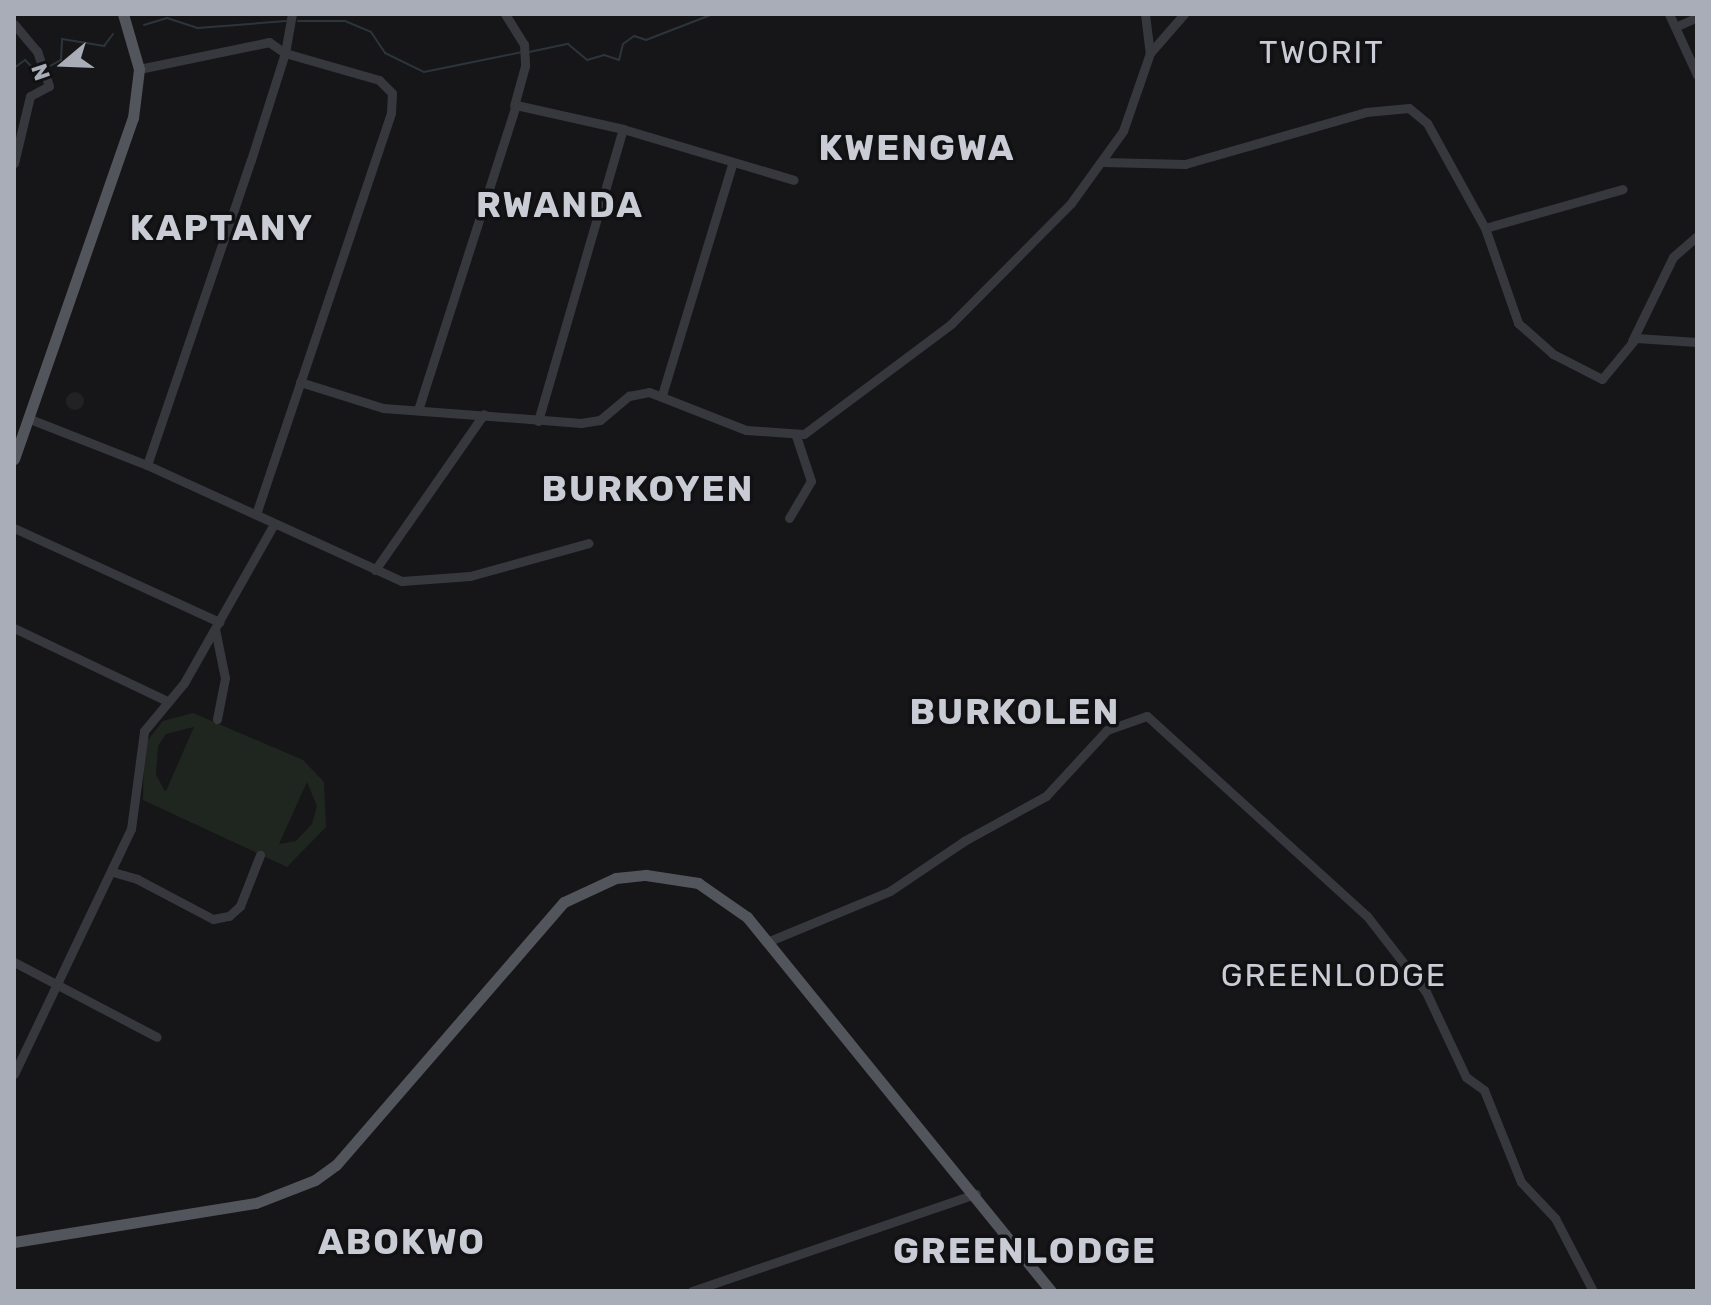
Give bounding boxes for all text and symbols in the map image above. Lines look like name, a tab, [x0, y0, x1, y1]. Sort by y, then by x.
north arrow	[24, 24, 104, 104]
district label: TWORIT	[1259, 33, 1385, 71]
text: N	[25, 60, 56, 84]
district label: KWENGWA	[818, 126, 1016, 170]
district label: RWANDA	[476, 183, 644, 227]
district label: KAPTANY	[130, 206, 314, 250]
district label: BURKOYEN	[542, 467, 754, 511]
district label: BURKOLEN	[910, 690, 1120, 734]
district label: GREENLODGE	[1221, 956, 1447, 994]
district label: ABOKWO	[318, 1220, 486, 1264]
district label: GREENLODGE	[893, 1229, 1157, 1273]

